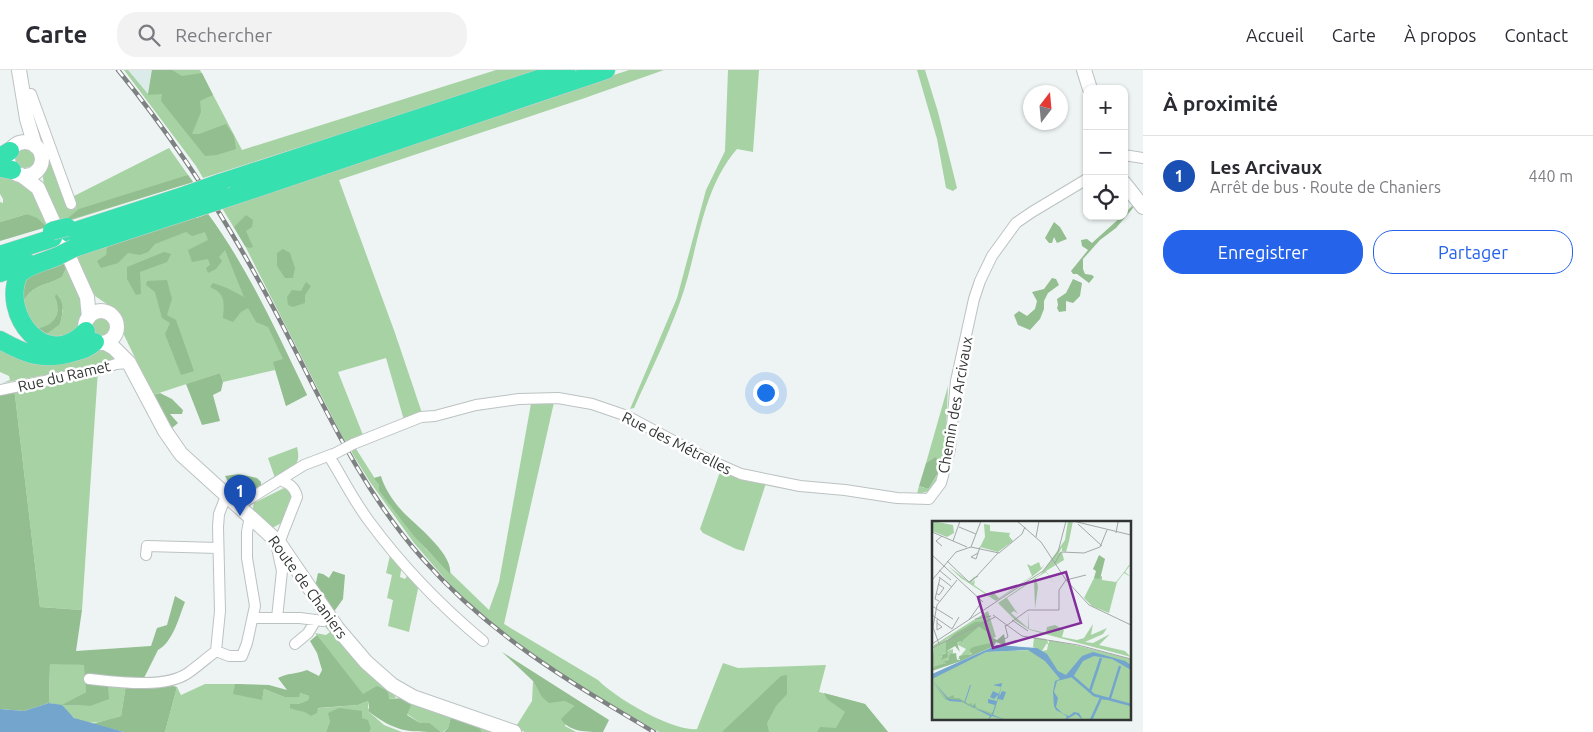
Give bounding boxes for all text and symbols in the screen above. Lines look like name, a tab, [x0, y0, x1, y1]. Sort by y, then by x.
search box	[117, 12, 467, 57]
text: Carte	[25, 21, 87, 48]
icon: search	[135, 21, 163, 49]
text: Rechercher	[175, 24, 272, 46]
text: Accueil	[1246, 25, 1304, 45]
text: Carte	[1332, 25, 1376, 45]
text: À propos	[1404, 25, 1476, 45]
text: Contact	[1504, 25, 1568, 45]
north arrow	[1023, 85, 1068, 130]
map controls	[1083, 85, 1128, 220]
button: +	[1083, 85, 1128, 130]
text: À proximité	[1163, 91, 1278, 115]
button: −	[1083, 130, 1128, 175]
text: Les Arcivaux	[1210, 156, 1322, 178]
text: 1	[1174, 167, 1184, 185]
text: 440 m	[1528, 167, 1573, 185]
button: locate	[1083, 175, 1128, 220]
text: Arrêt de bus · Route de Chaniers	[1210, 178, 1441, 196]
button: Enregistrer	[1163, 230, 1363, 274]
button: Partager	[1373, 230, 1573, 274]
street label: Chemin des Arcivaux	[935, 335, 975, 475]
street label: Rue du Ramet	[16, 357, 112, 395]
your location	[753, 380, 779, 406]
street label: Rue des Métrelles	[619, 408, 735, 478]
pin: 1	[224, 475, 256, 516]
inset map	[932, 521, 1130, 720]
street label: Route de Chaniers	[265, 532, 351, 642]

